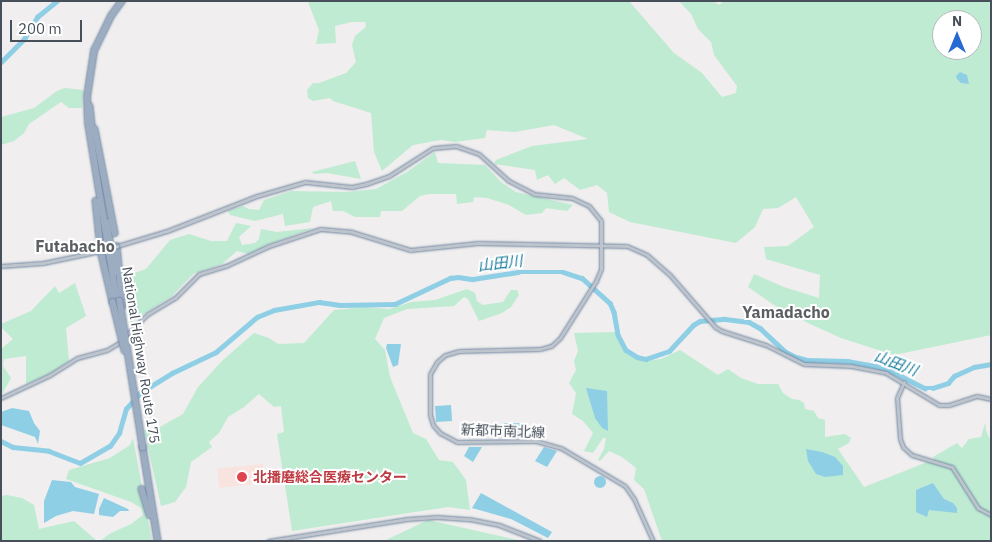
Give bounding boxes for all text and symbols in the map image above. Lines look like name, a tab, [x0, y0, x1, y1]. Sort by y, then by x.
scale bar	[12, 10, 85, 42]
north arrow	[932, 10, 982, 60]
text: N	[952, 12, 962, 30]
text: 200 m	[18, 19, 62, 38]
district label: Futabacho	[35, 236, 115, 256]
water label: 山田川	[477, 251, 523, 275]
street label: National Highway Route 175	[119, 265, 163, 445]
district label: Yamadacho	[742, 302, 830, 322]
water label: 山田川	[872, 347, 920, 379]
street label: 新都市南北線	[461, 421, 545, 441]
place label: 北播磨総合医療センター	[253, 469, 407, 485]
marker: 北播磨総合医療センター	[235, 470, 249, 484]

